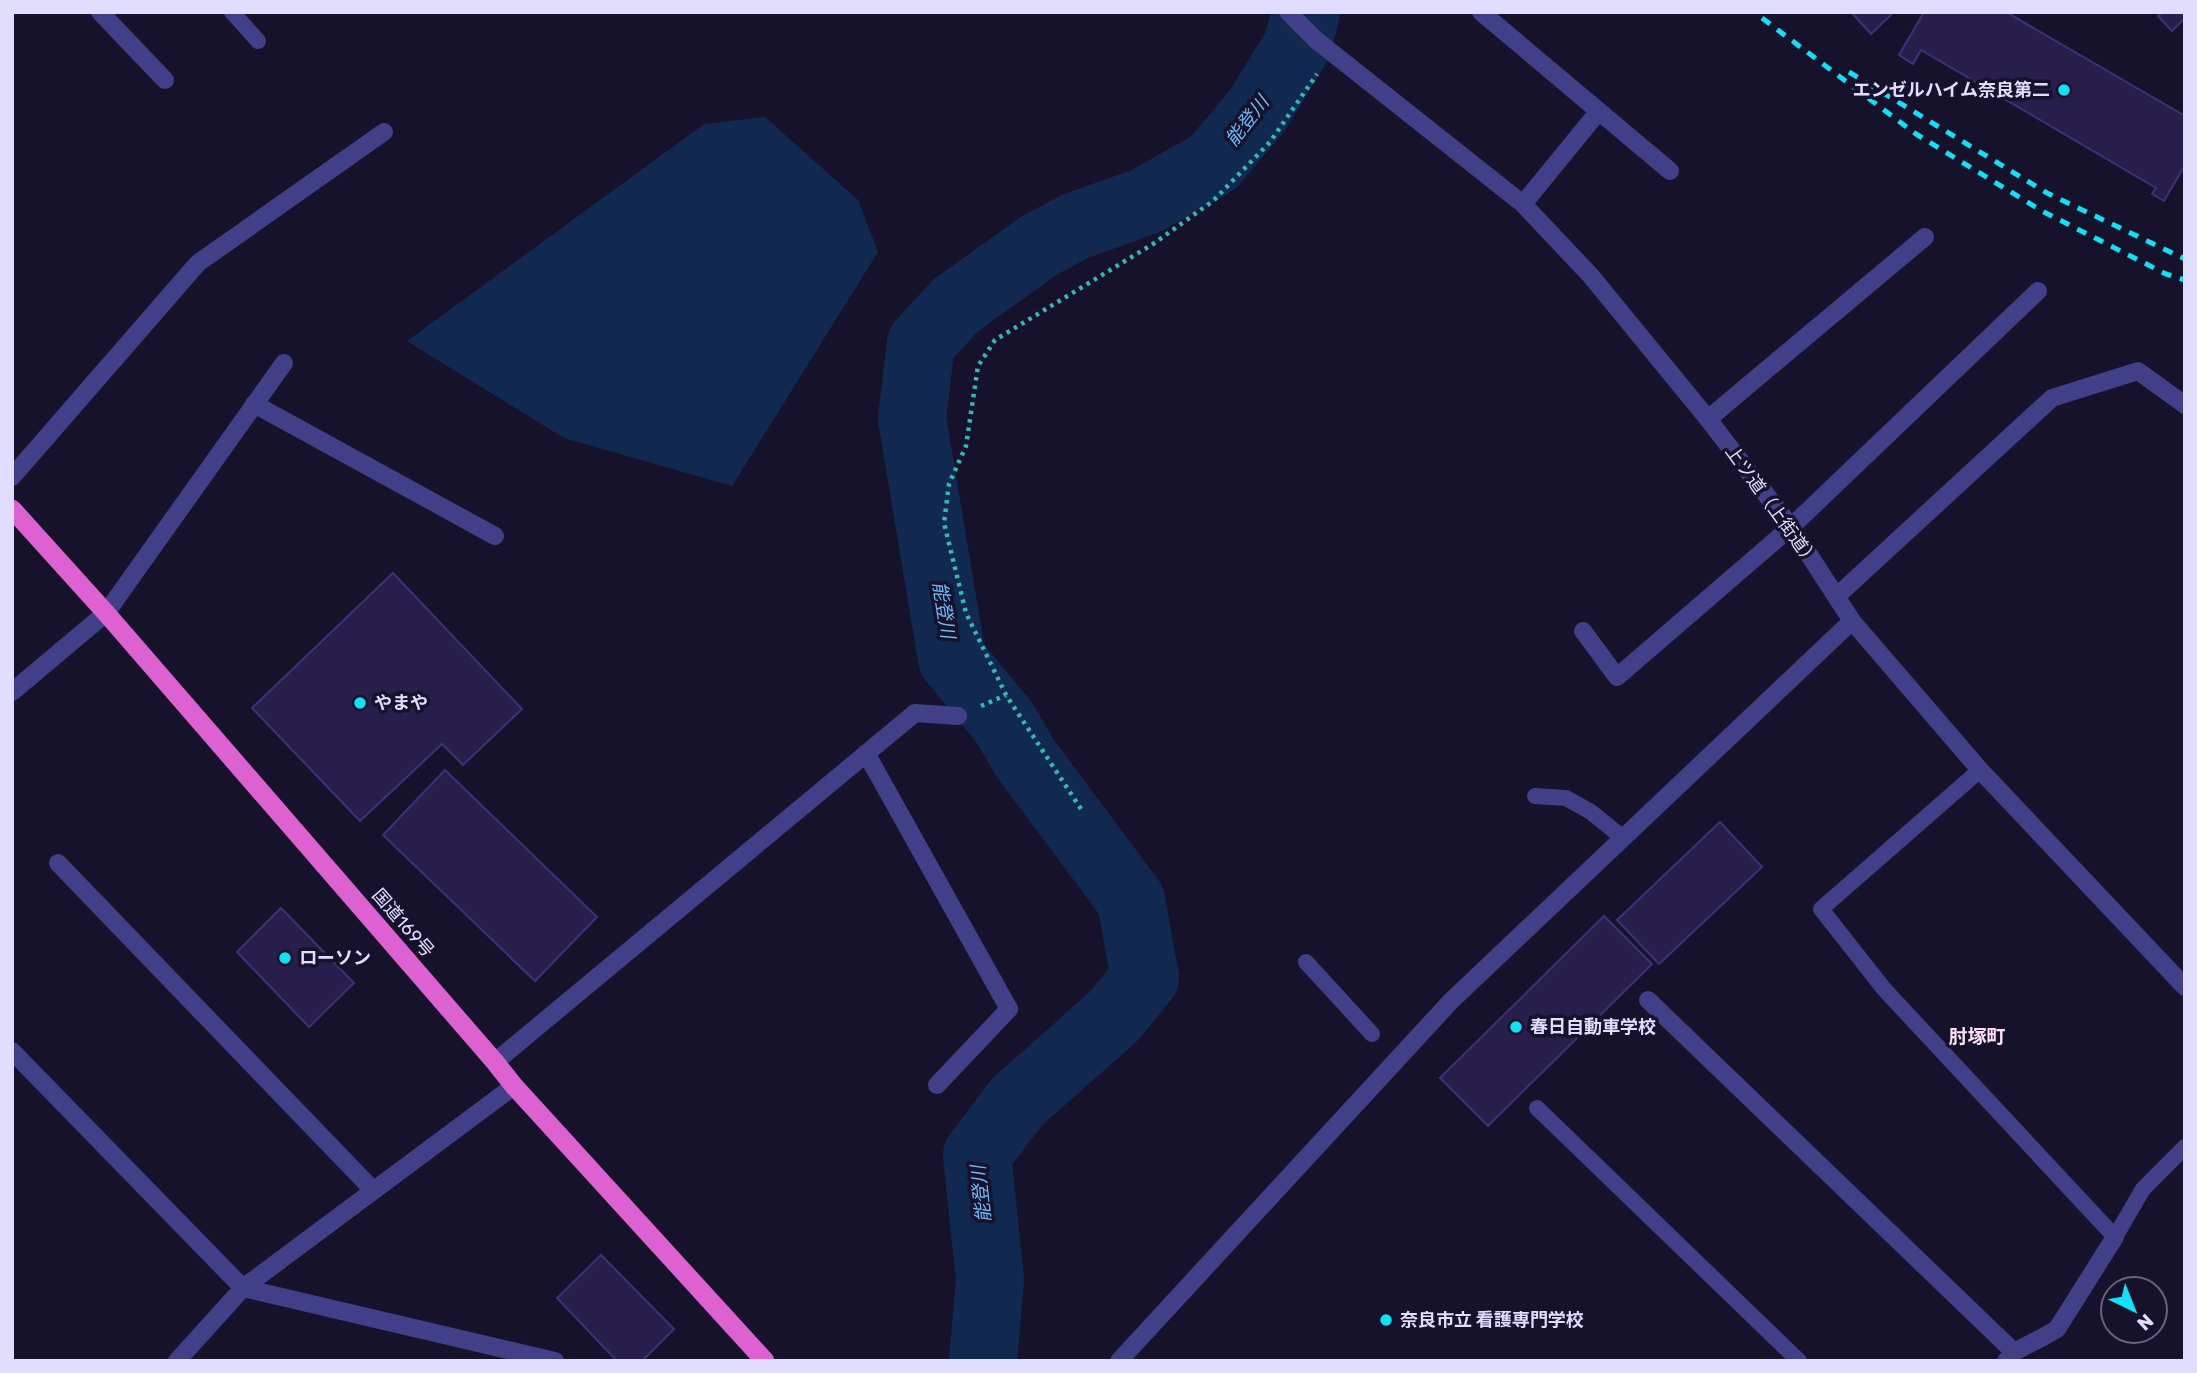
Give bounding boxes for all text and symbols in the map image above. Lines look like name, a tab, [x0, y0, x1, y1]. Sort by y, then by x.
place label: エンゼルハイム奈良第二	[1853, 79, 2050, 101]
marker: エンゼルハイム奈良第二	[2056, 82, 2072, 98]
water label: 能登川	[1220, 90, 1275, 151]
street label: 上ツ道（上街道）	[1721, 441, 1823, 571]
water label: 能登川	[928, 580, 960, 642]
place label: やまや	[374, 692, 428, 714]
marker: やまや	[352, 695, 368, 711]
street label: 国道169号	[367, 884, 439, 962]
place label: ローソン	[299, 947, 371, 969]
marker: ローソン	[277, 950, 293, 966]
place label: 春日自動車学校	[1530, 1016, 1656, 1038]
marker: 春日自動車学校	[1508, 1019, 1524, 1035]
district label: 肘塚町	[1948, 1025, 2006, 1048]
water label: 能登川	[966, 1162, 995, 1224]
north arrow	[2099, 1275, 2169, 1345]
place label: 奈良市立 看護専門学校	[1400, 1309, 1584, 1331]
text: N	[2132, 1309, 2158, 1335]
marker: 奈良市立 看護専門学校	[1378, 1312, 1394, 1328]

